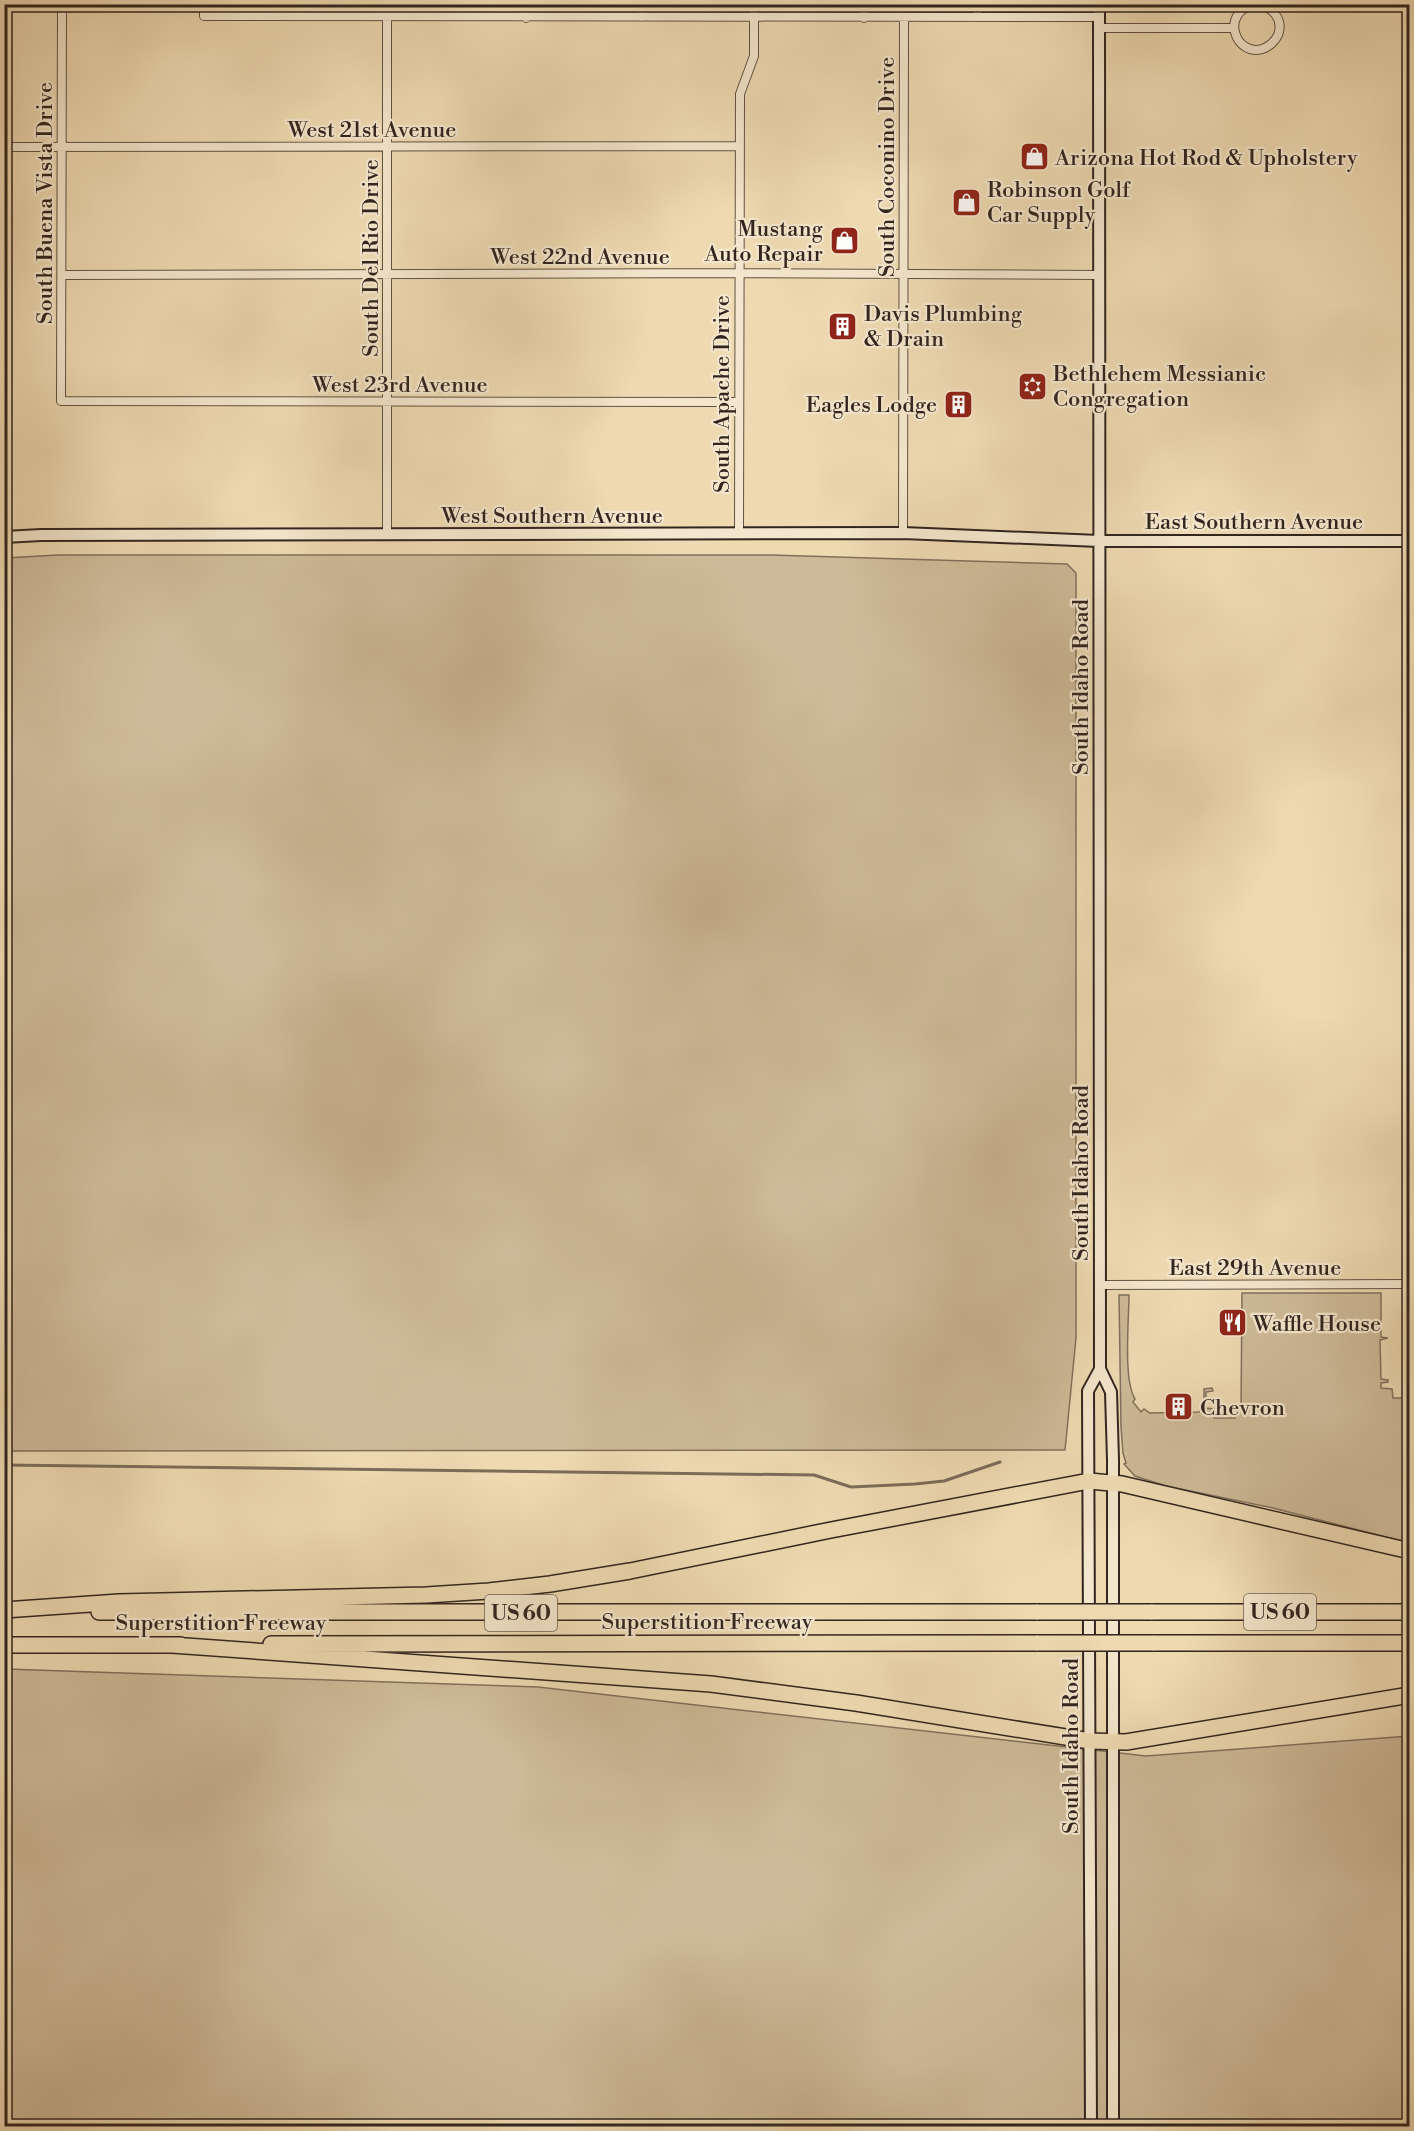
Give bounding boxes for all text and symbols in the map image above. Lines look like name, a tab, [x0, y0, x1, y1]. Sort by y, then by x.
street label: South Coconino Drive	[874, 57, 901, 277]
street label: South Buena Vista Drive	[32, 82, 59, 324]
street label: West 21st Avenue	[287, 117, 456, 144]
shop icon: Arizona Hot Rod & Upholstery	[1018, 141, 1050, 173]
place label: Arizona Hot Rod & Upholstery	[1054, 145, 1358, 172]
street label: South Del Rio Drive	[358, 159, 385, 357]
place label: Robinson Golf Car Supply	[987, 177, 1131, 229]
shop icon: Robinson Golf Car Supply	[950, 186, 982, 218]
place label: Mustang Auto Repair	[703, 216, 824, 268]
shop icon: Mustang Auto Repair	[828, 225, 860, 257]
street label: West 22nd Avenue	[489, 244, 670, 271]
street label: South Apache Drive	[709, 295, 736, 493]
place label: Davis Plumbing & Drain	[864, 301, 1023, 353]
building icon: Davis Plumbing & Drain	[827, 310, 859, 342]
place label: Bethlehem Messianic Congregation	[1052, 361, 1266, 413]
synagogue icon: Bethlehem Messianic Congregation	[1016, 370, 1048, 402]
street label: West 23rd Avenue	[311, 372, 488, 399]
building icon: Eagles Lodge	[942, 388, 974, 420]
place label: Eagles Lodge	[806, 392, 937, 419]
street label: West Southern Avenue	[440, 503, 663, 530]
street label: East Southern Avenue	[1145, 509, 1363, 536]
street label: South Idaho Road	[1068, 598, 1095, 775]
street label: South Idaho Road	[1068, 1084, 1095, 1261]
street label: East 29th Avenue	[1169, 1255, 1341, 1282]
restaurant icon: Waffle House	[1216, 1307, 1248, 1339]
place label: Waffle House	[1252, 1311, 1381, 1338]
building icon: Chevron	[1163, 1391, 1195, 1423]
place label: Chevron	[1200, 1395, 1285, 1422]
road number: US 60	[1244, 1594, 1316, 1630]
road number: US 60	[485, 1595, 557, 1631]
street label: Superstition Freeway	[602, 1609, 813, 1636]
street label: Superstition Freeway	[116, 1610, 327, 1637]
street label: South Idaho Road	[1058, 1657, 1085, 1834]

